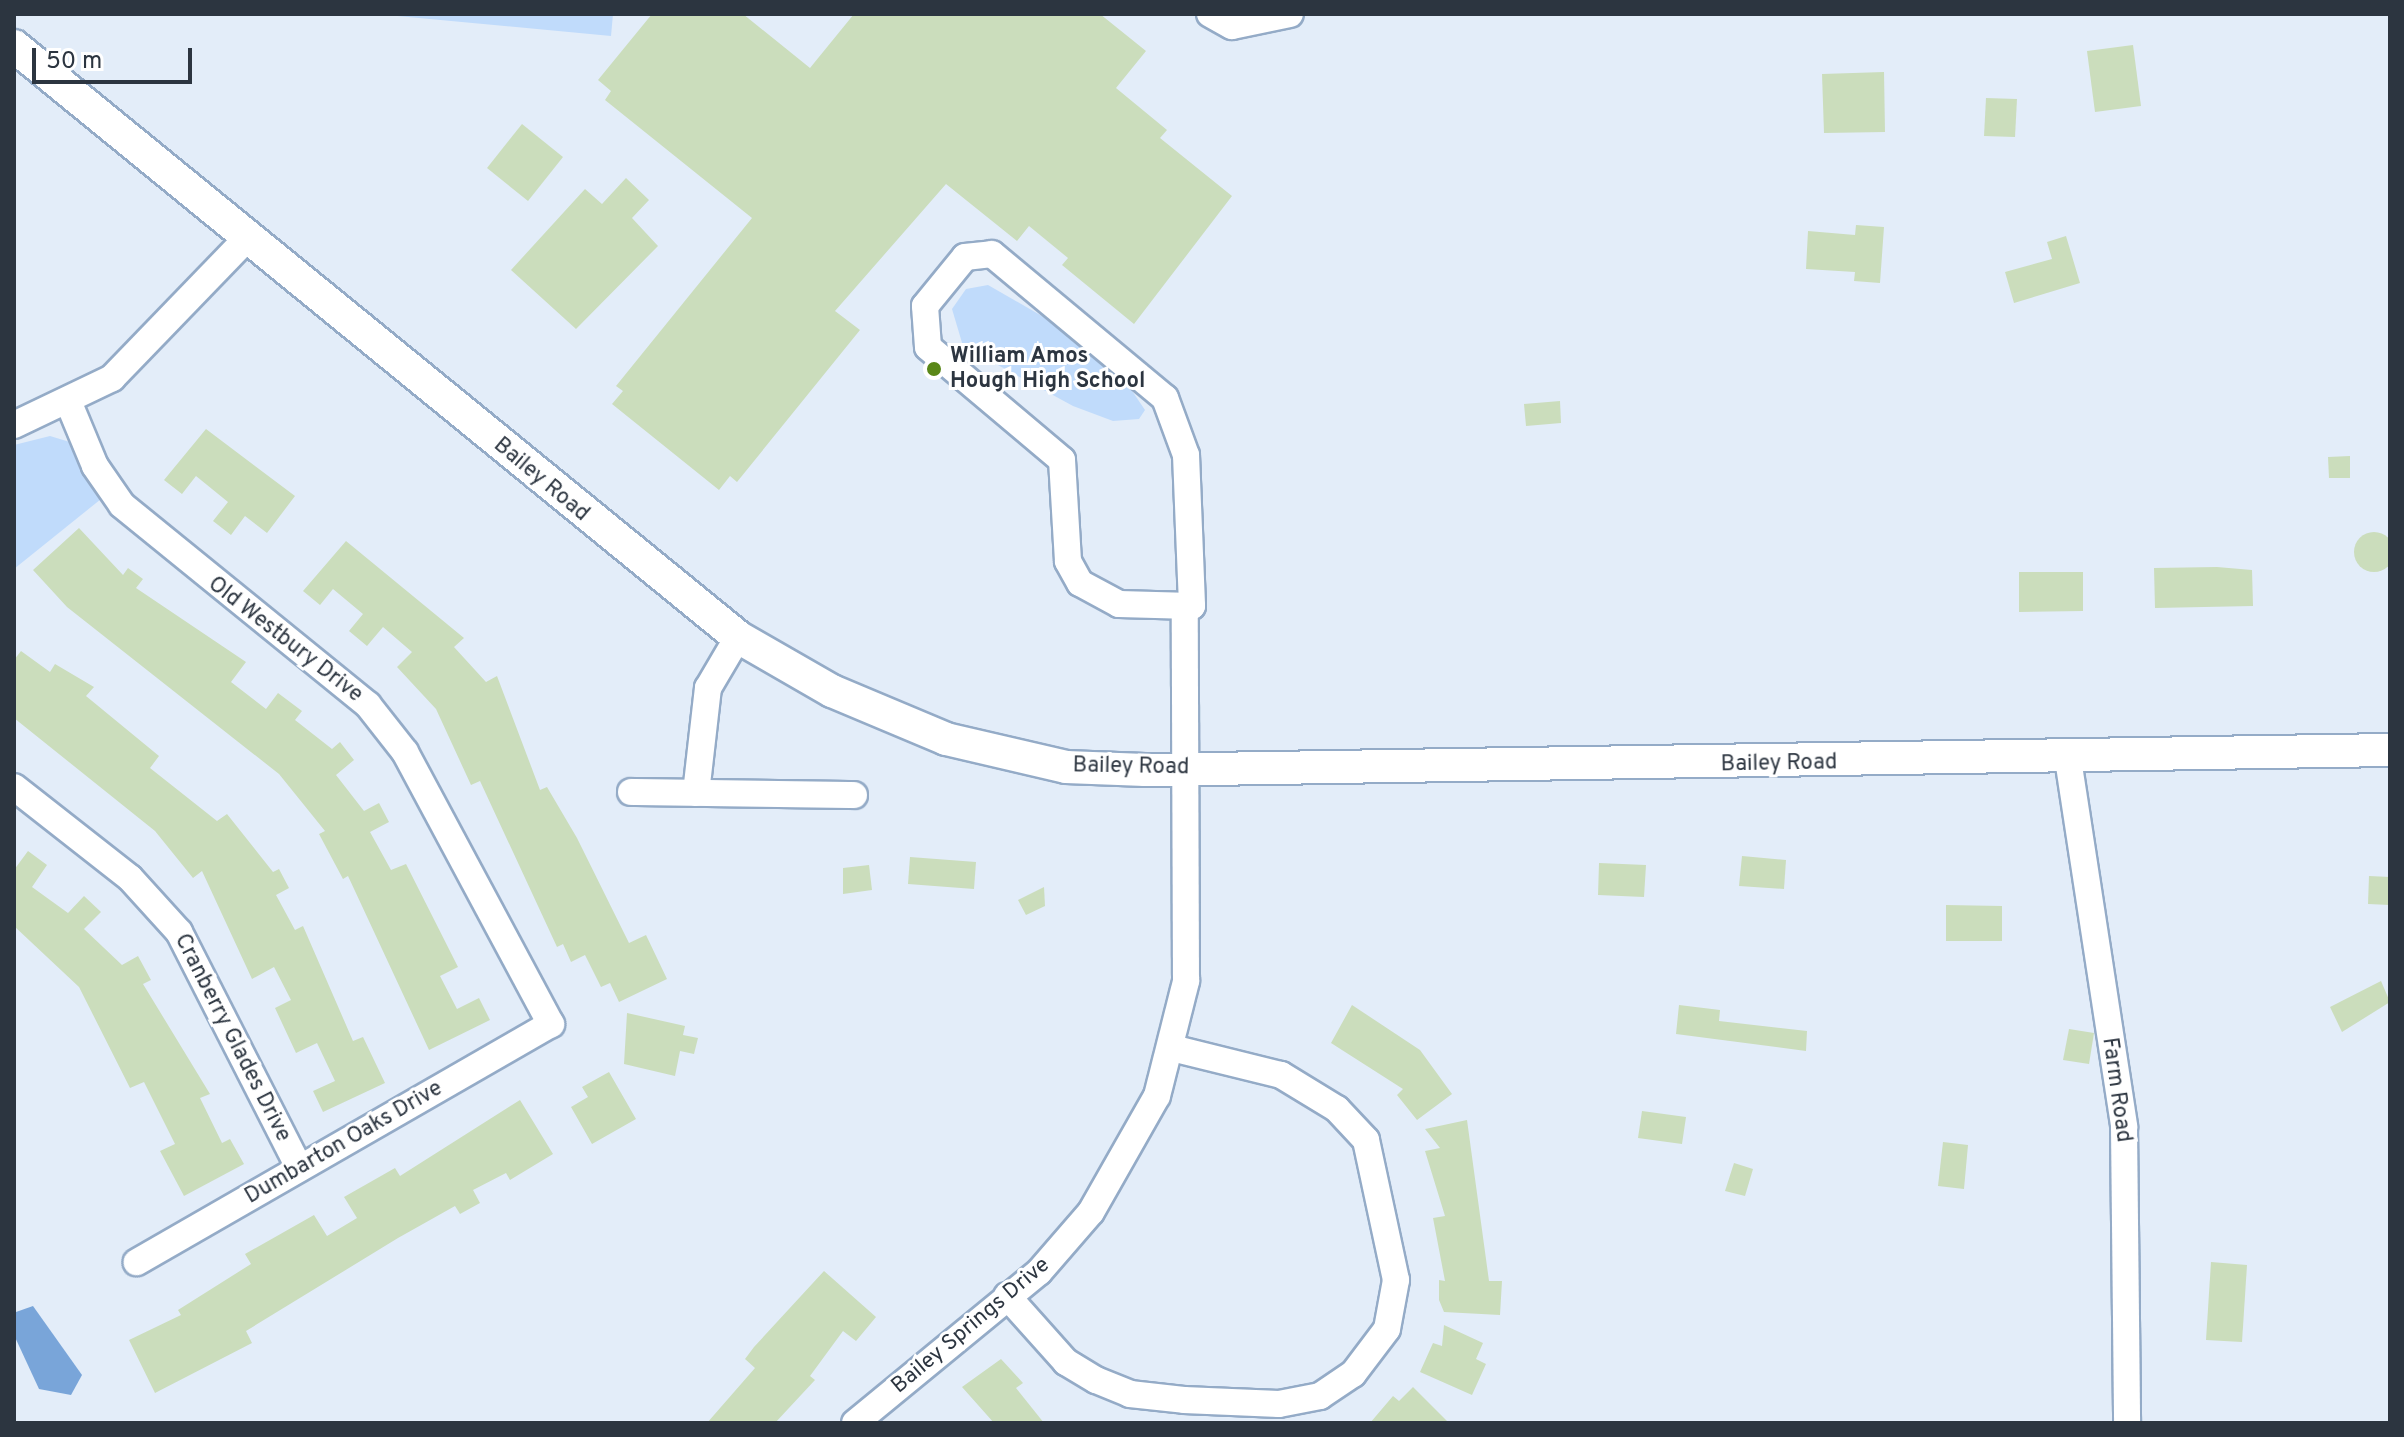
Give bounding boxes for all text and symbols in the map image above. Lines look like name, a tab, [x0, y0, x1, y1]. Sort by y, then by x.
scale bar	[36, 32, 196, 82]
text: 50 m	[46, 47, 102, 77]
place label: William Amos Hough High School	[950, 343, 1145, 394]
marker: William Amos Hough High School	[925, 360, 943, 378]
street label: Bailey Road	[488, 432, 594, 528]
street label: Old Westbury Drive	[202, 571, 368, 709]
street label: Bailey Road	[1720, 750, 1838, 778]
street label: Bailey Road	[1072, 753, 1190, 781]
street label: Cranberry Glades Drive	[168, 930, 296, 1146]
street label: Farm Road	[2096, 1036, 2136, 1144]
street label: Dumbarton Oaks Drive	[241, 1076, 447, 1210]
street label: Bailey Springs Drive	[887, 1252, 1055, 1400]

